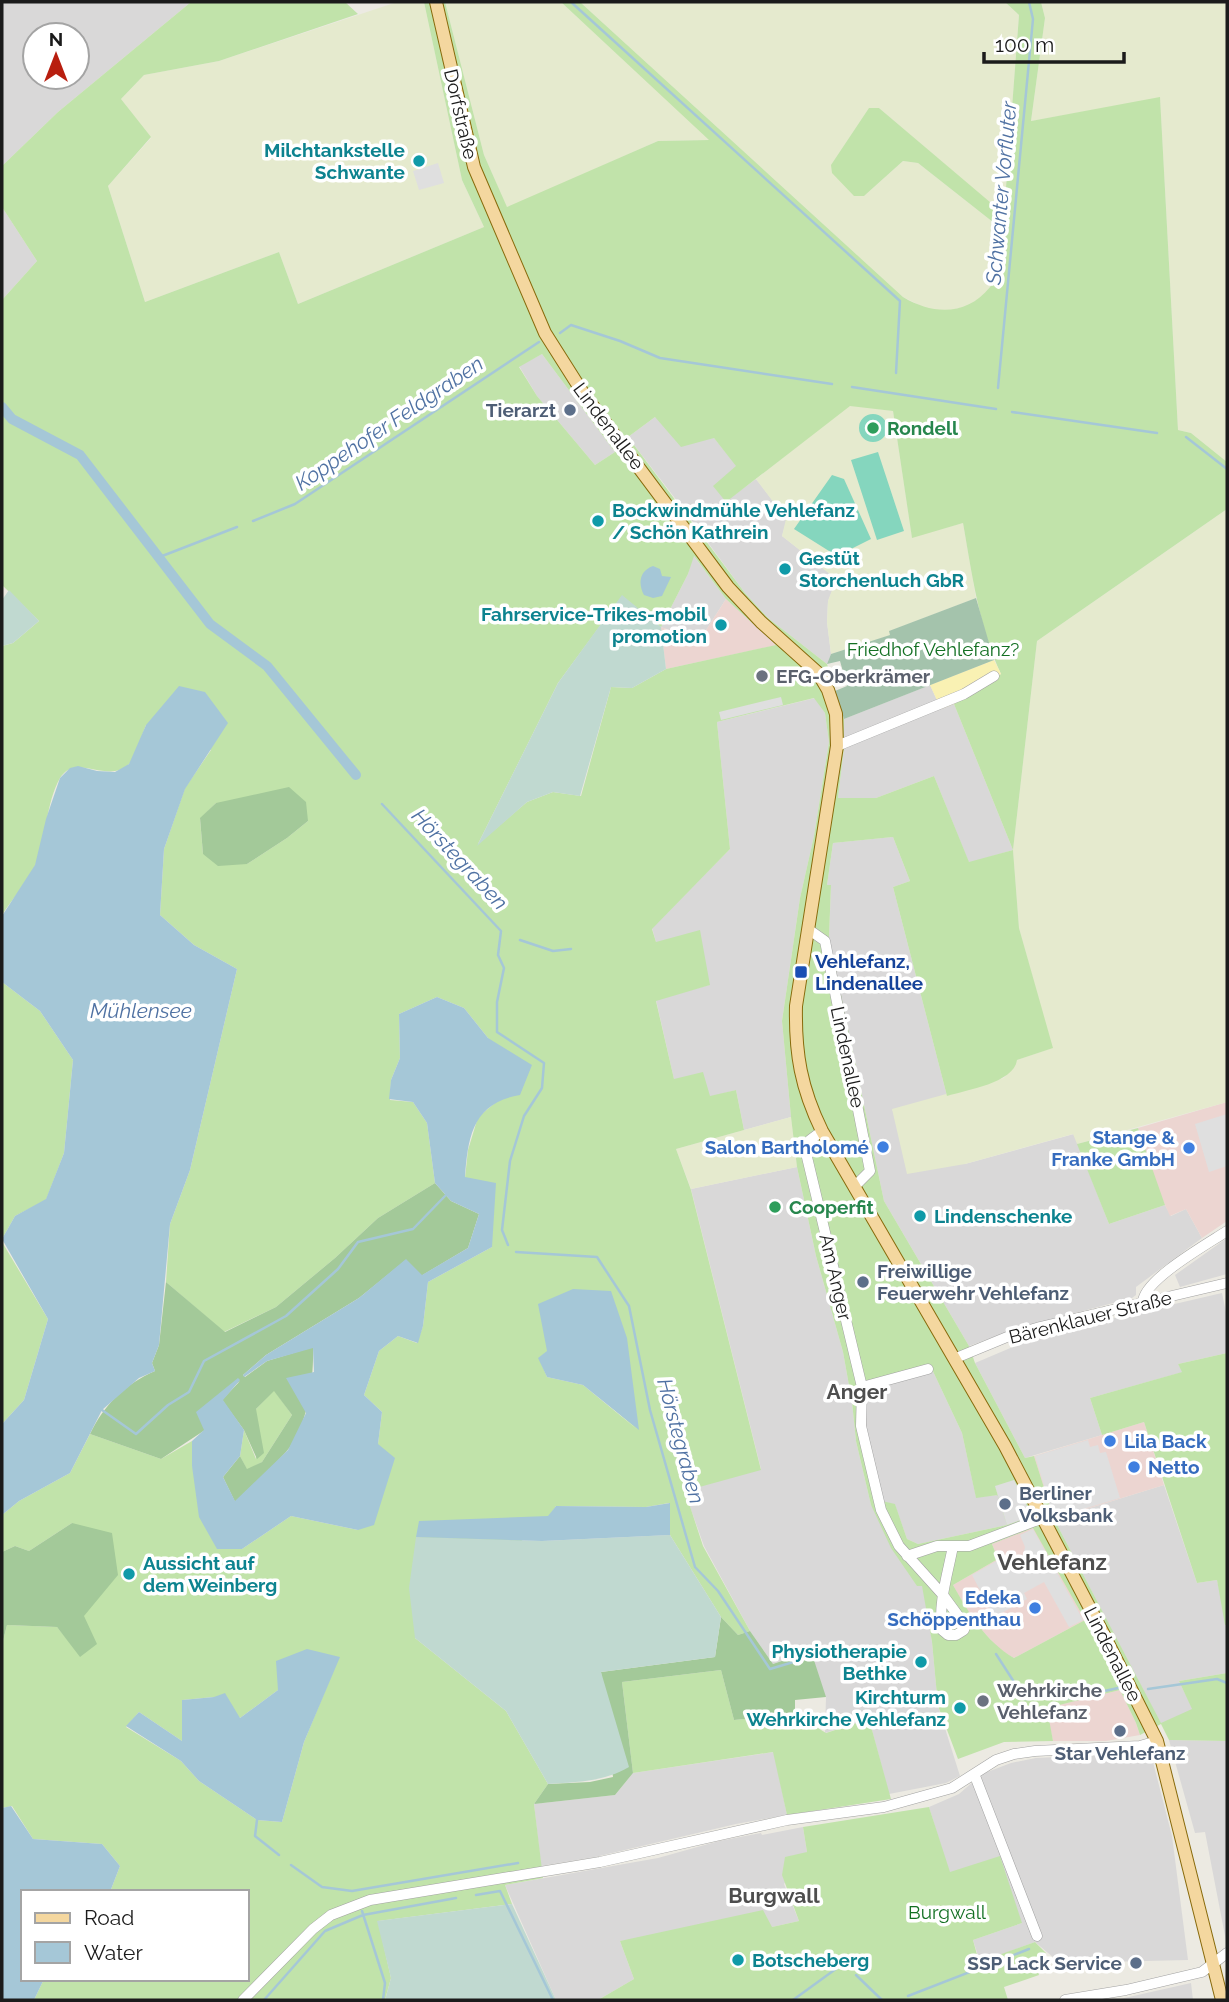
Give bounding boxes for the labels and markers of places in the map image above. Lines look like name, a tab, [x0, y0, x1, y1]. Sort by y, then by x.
place label: Milchtankstelle Schwante	[264, 139, 405, 183]
marker: Milchtankstelle Schwante	[411, 153, 427, 169]
place label: Tierarzt	[486, 399, 557, 421]
marker: Tierarzt	[562, 402, 578, 418]
place label: Rondell	[887, 417, 959, 439]
marker: Rondell	[865, 420, 881, 436]
place label: Bockwindmühle Vehlefanz / Schön Kathrein	[612, 499, 855, 543]
marker: Bockwindmühle Vehlefanz / Schön Kathrein	[590, 513, 606, 529]
place label: Gestüt Storchenluch GbR	[799, 547, 965, 591]
marker: Gestüt Storchenluch GbR	[777, 561, 793, 577]
place label: Fahrservice-Trikes-mobil promotion	[481, 603, 708, 647]
marker: Fahrservice-Trikes-mobil promotion	[713, 617, 729, 633]
place label: EFG-Oberkrämer	[776, 665, 931, 687]
marker: EFG-Oberkrämer	[754, 668, 770, 684]
place label: Vehlefanz, Lindenallee	[815, 950, 923, 994]
marker: Vehlefanz, Lindenallee	[793, 964, 809, 980]
place label: Stange & Franke GmbH	[1051, 1126, 1175, 1170]
place label: Salon Bartholomé	[705, 1136, 869, 1158]
marker: Salon Bartholomé	[875, 1139, 891, 1155]
marker: Stange & Franke GmbH	[1181, 1140, 1197, 1156]
place label: Cooperfit	[789, 1196, 875, 1218]
marker: Cooperfit	[767, 1199, 783, 1215]
place label: Lindenschenke	[934, 1205, 1072, 1227]
marker: Lindenschenke	[912, 1208, 928, 1224]
place label: Freiwillige Feuerwehr Vehlefanz	[877, 1260, 1069, 1304]
marker: Freiwillige Feuerwehr Vehlefanz	[855, 1274, 871, 1290]
place label: Lila Back	[1124, 1430, 1207, 1452]
marker: Lila Back	[1102, 1433, 1118, 1449]
place label: Netto	[1148, 1456, 1200, 1478]
marker: Netto	[1126, 1459, 1142, 1475]
place label: Berliner Volksbank	[1019, 1482, 1113, 1526]
marker: Berliner Volksbank	[997, 1496, 1013, 1512]
place label: Aussicht auf dem Weinberg	[143, 1552, 277, 1596]
marker: Aussicht auf dem Weinberg	[121, 1566, 137, 1582]
place label: Edeka Schöppenthau	[887, 1586, 1021, 1630]
marker: Edeka Schöppenthau	[1027, 1600, 1043, 1616]
place label: Physiotherapie Bethke	[771, 1640, 907, 1684]
marker: Physiotherapie Bethke	[913, 1654, 929, 1670]
place label: Wehrkirche Vehlefanz	[997, 1679, 1102, 1723]
place label: Kirchturm Wehrkirche Vehlefanz	[746, 1686, 946, 1730]
marker: Wehrkirche Vehlefanz	[975, 1693, 991, 1709]
marker: Kirchturm Wehrkirche Vehlefanz	[952, 1700, 968, 1716]
marker: Star Vehlefanz	[1112, 1723, 1128, 1739]
place label: Star Vehlefanz	[1055, 1742, 1185, 1764]
place label: Botscheberg	[752, 1949, 869, 1971]
marker: Botscheberg	[730, 1952, 746, 1968]
place label: SSP Lack Service	[967, 1952, 1122, 1974]
marker: SSP Lack Service	[1128, 1955, 1144, 1971]

